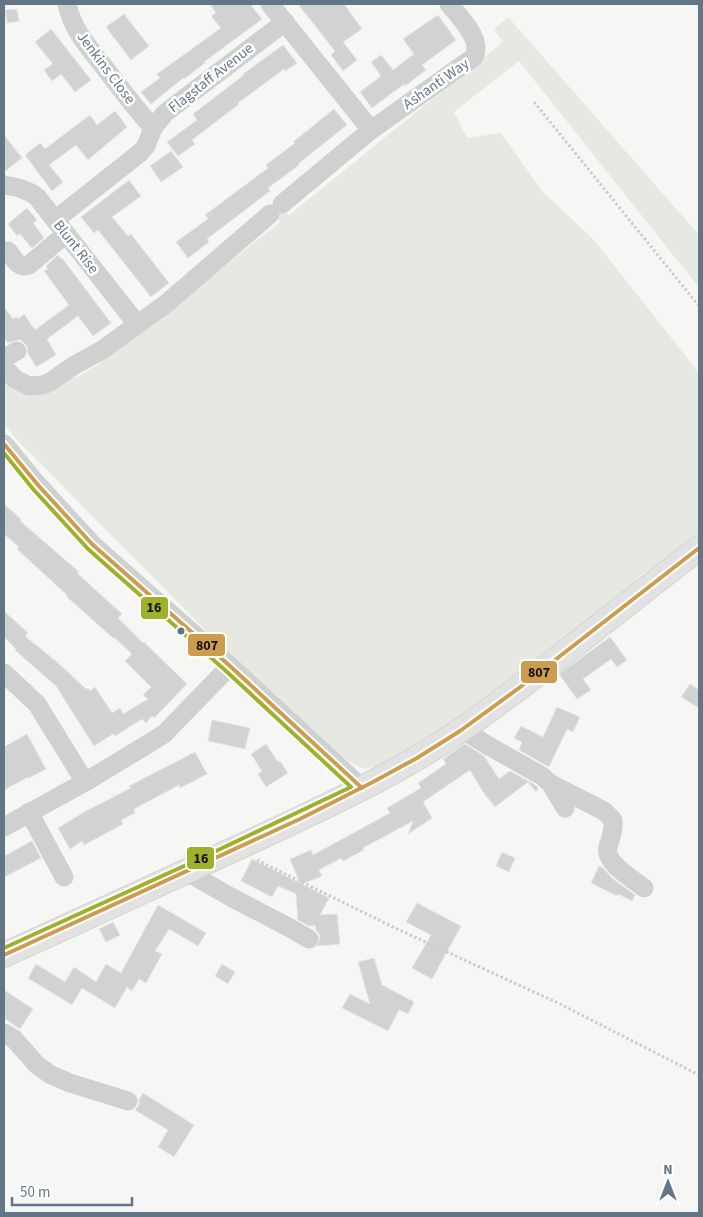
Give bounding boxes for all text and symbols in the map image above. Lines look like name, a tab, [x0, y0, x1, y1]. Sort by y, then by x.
street label: Jenkins Close	[72, 27, 140, 109]
street label: Flagstaff Avenue	[164, 38, 258, 118]
street label: Ashanti Way	[399, 53, 473, 115]
street label: Blunt Rise	[48, 216, 104, 278]
line badge: 16	[140, 596, 169, 620]
text: 16	[147, 598, 161, 618]
unlabelled marker	[176, 626, 186, 636]
line badge: 807	[187, 633, 226, 657]
text: 807	[196, 636, 218, 656]
line badge: 807	[520, 660, 558, 684]
text: 807	[528, 663, 550, 683]
line badge: 16	[186, 846, 215, 870]
text: 16	[194, 849, 208, 869]
north arrow	[643, 1157, 693, 1207]
text: N	[663, 1160, 673, 1180]
scale bar	[12, 1174, 132, 1206]
text: 50 m	[20, 1182, 50, 1203]

